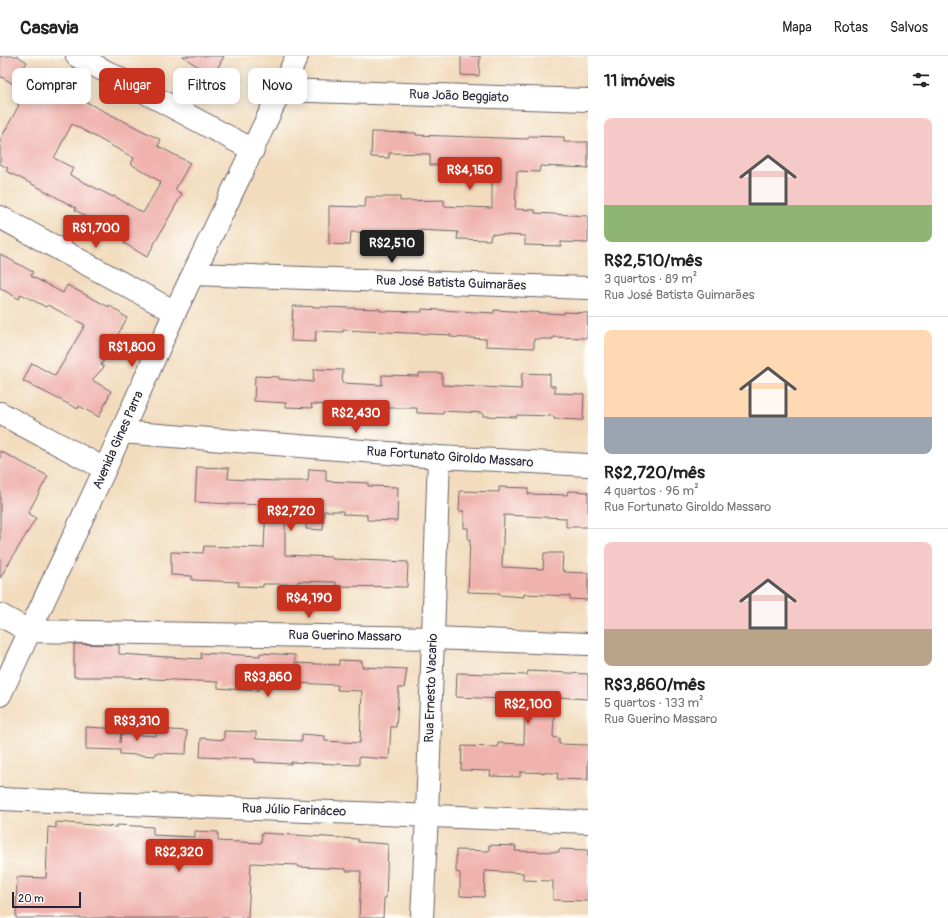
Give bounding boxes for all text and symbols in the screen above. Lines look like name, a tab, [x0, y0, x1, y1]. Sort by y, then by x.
text: Casavia	[20, 16, 79, 40]
text: Mapa	[782, 19, 812, 36]
text: Rotas	[834, 19, 868, 36]
text: Salvos	[890, 19, 928, 36]
chip: Comprar	[12, 68, 91, 104]
chip: Alugar	[99, 68, 165, 104]
chip: Filtros	[173, 68, 240, 104]
chip: Novo	[248, 68, 307, 104]
icon: filters	[910, 69, 932, 91]
text: 11 imóveis	[604, 70, 675, 91]
street label: Rua João Beggiato	[409, 86, 509, 106]
icon: home	[732, 144, 804, 216]
pin: R$4,150	[433, 157, 507, 191]
text: R$4,150	[447, 162, 493, 178]
pin: R$1,700	[59, 215, 133, 249]
text: R$1,700	[72, 220, 120, 236]
pin: R$2,510	[355, 230, 429, 264]
text: R$2,510	[369, 235, 415, 251]
text: R$2,510/mês	[604, 250, 702, 271]
text: 3 quartos · 89 m²	[604, 271, 697, 287]
street label: Rua José Batista Guimarães	[376, 272, 527, 294]
text: Rua José Batista Guimarães	[604, 287, 755, 303]
pin: R$1,800	[95, 334, 169, 368]
text: R$1,800	[108, 339, 156, 355]
icon: home	[732, 356, 804, 428]
street label: Avenida Gines Parra	[89, 388, 147, 492]
pin: R$2,430	[319, 400, 393, 434]
text: R$2,430	[332, 405, 380, 421]
street label: Rua Fortunato Giroldo Massaro	[366, 443, 534, 471]
text: R$2,720/mês	[604, 462, 705, 483]
text: 4 quartos · 96 m²	[604, 483, 699, 499]
pin: R$2,720	[254, 498, 328, 532]
text: Rua Fortunato Giroldo Massaro	[604, 499, 771, 515]
text: R$2,720	[267, 503, 315, 519]
icon: home	[732, 568, 804, 640]
pin: R$4,190	[272, 585, 346, 619]
text: R$4,190	[286, 590, 332, 606]
street label: Rua Guerino Massaro	[288, 627, 402, 645]
street label: Rua Ernesto Vacario	[421, 633, 441, 743]
pin: R$3,860	[231, 664, 305, 698]
text: R$3,860	[244, 669, 292, 685]
text: R$3,860/mês	[604, 674, 705, 695]
pin: R$2,100	[491, 691, 565, 725]
text: 5 quartos · 133 m²	[604, 695, 703, 711]
text: R$2,100	[504, 696, 552, 712]
pin: R$3,310	[100, 708, 174, 742]
text: Rua Guerino Massaro	[604, 711, 717, 727]
text: R$3,310	[114, 713, 160, 729]
street label: Rua Júlio Farináceo	[242, 800, 346, 820]
pin: R$2,320	[142, 839, 216, 873]
text: R$2,320	[155, 844, 203, 860]
scale bar	[12, 890, 81, 909]
text: 20 m	[18, 892, 44, 905]

